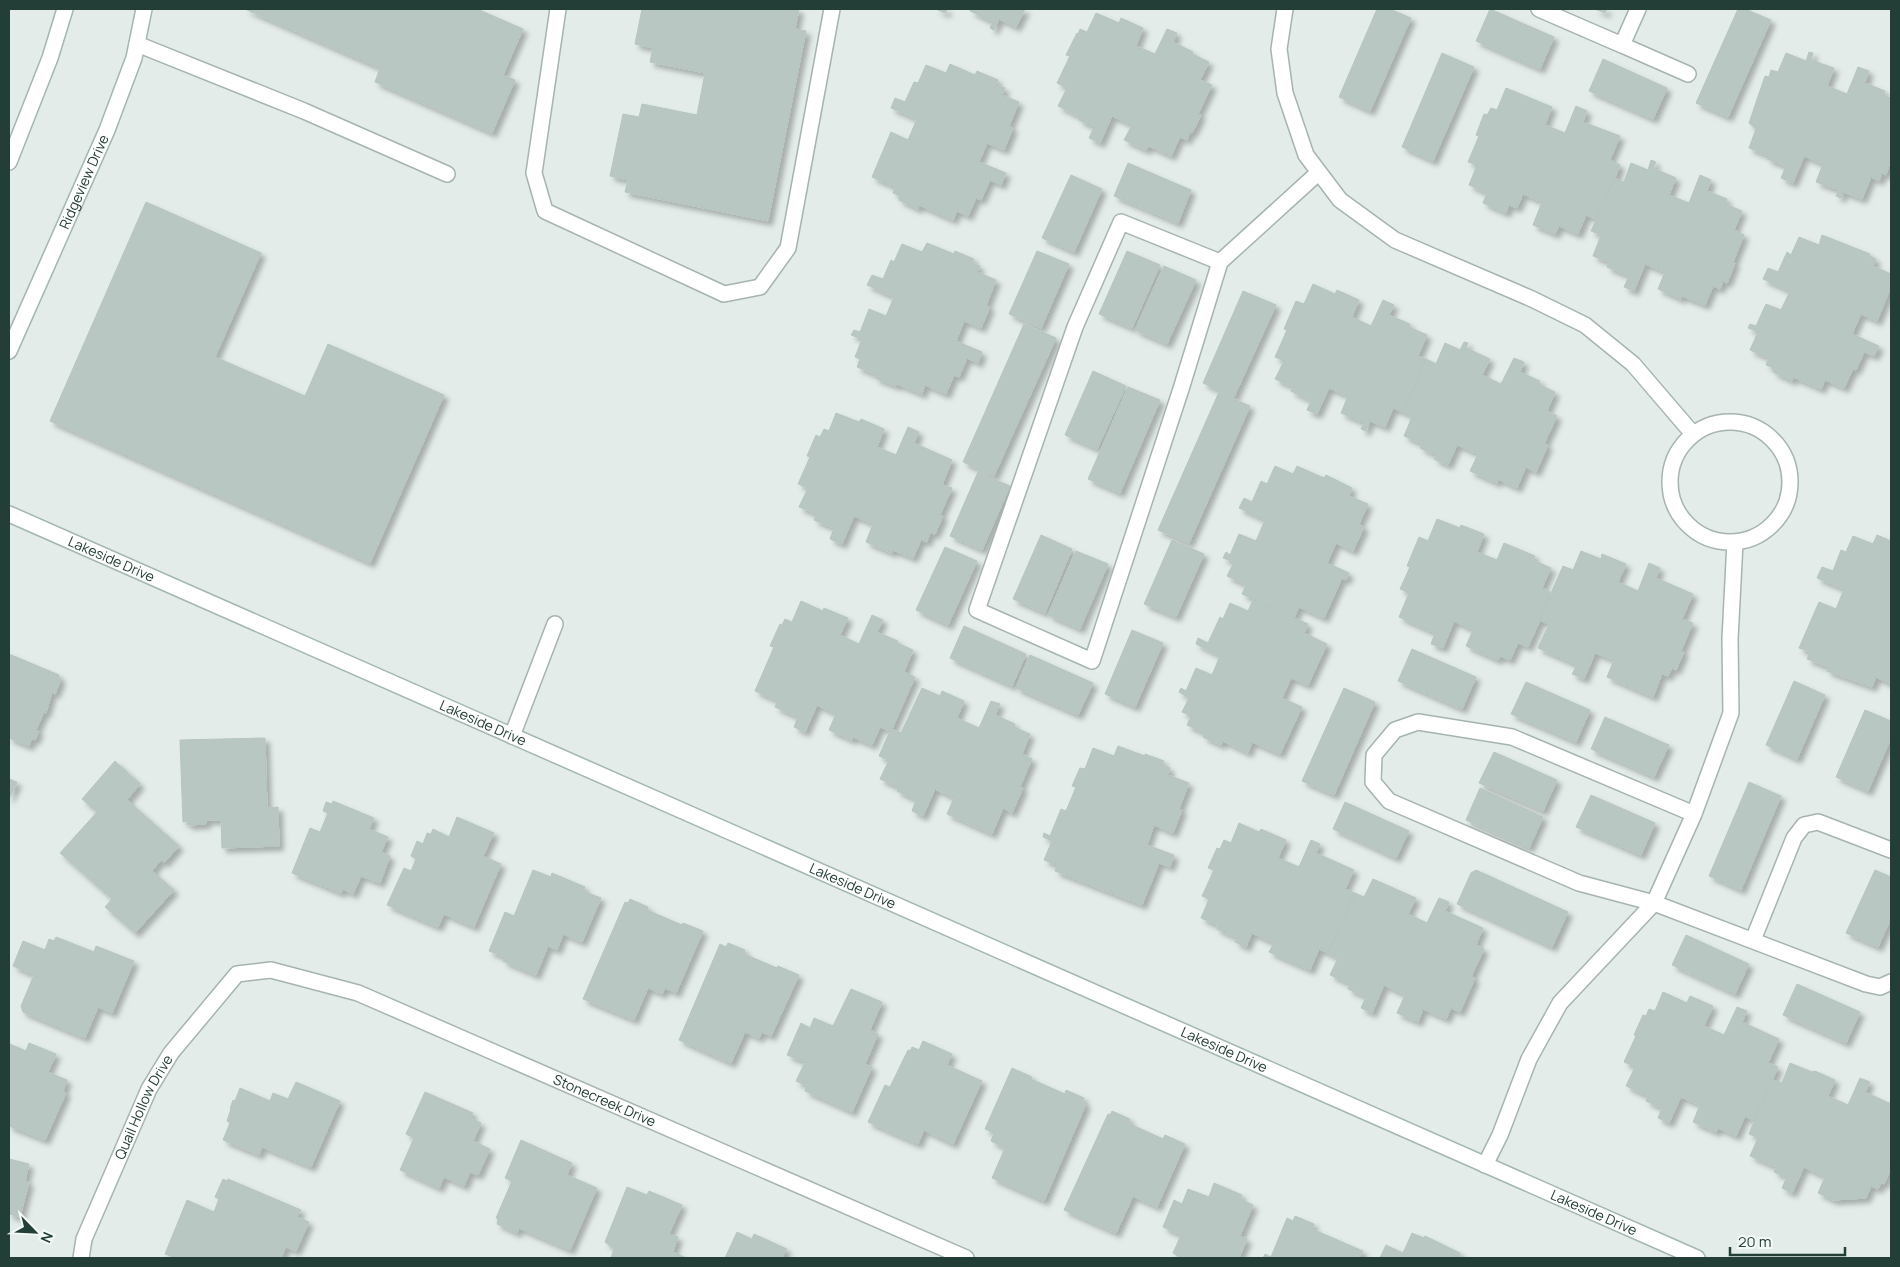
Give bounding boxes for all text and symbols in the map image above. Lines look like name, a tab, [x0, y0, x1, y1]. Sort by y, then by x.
street label: Ridgeview Drive	[54, 132, 113, 232]
street label: Lakeside Drive	[65, 531, 158, 586]
street label: Lakeside Drive	[437, 695, 529, 750]
street label: Lakeside Drive	[807, 858, 899, 913]
street label: Lakeside Drive	[1178, 1022, 1271, 1077]
street label: Quail Hollow Drive	[110, 1051, 177, 1162]
street label: Stonecreek Drive	[550, 1069, 659, 1131]
street label: Lakeside Drive	[1548, 1185, 1640, 1239]
north arrow	[10, 1207, 60, 1257]
scale bar	[1730, 1224, 1845, 1256]
text: N	[37, 1229, 58, 1246]
text: 20 m	[1738, 1231, 1771, 1252]

